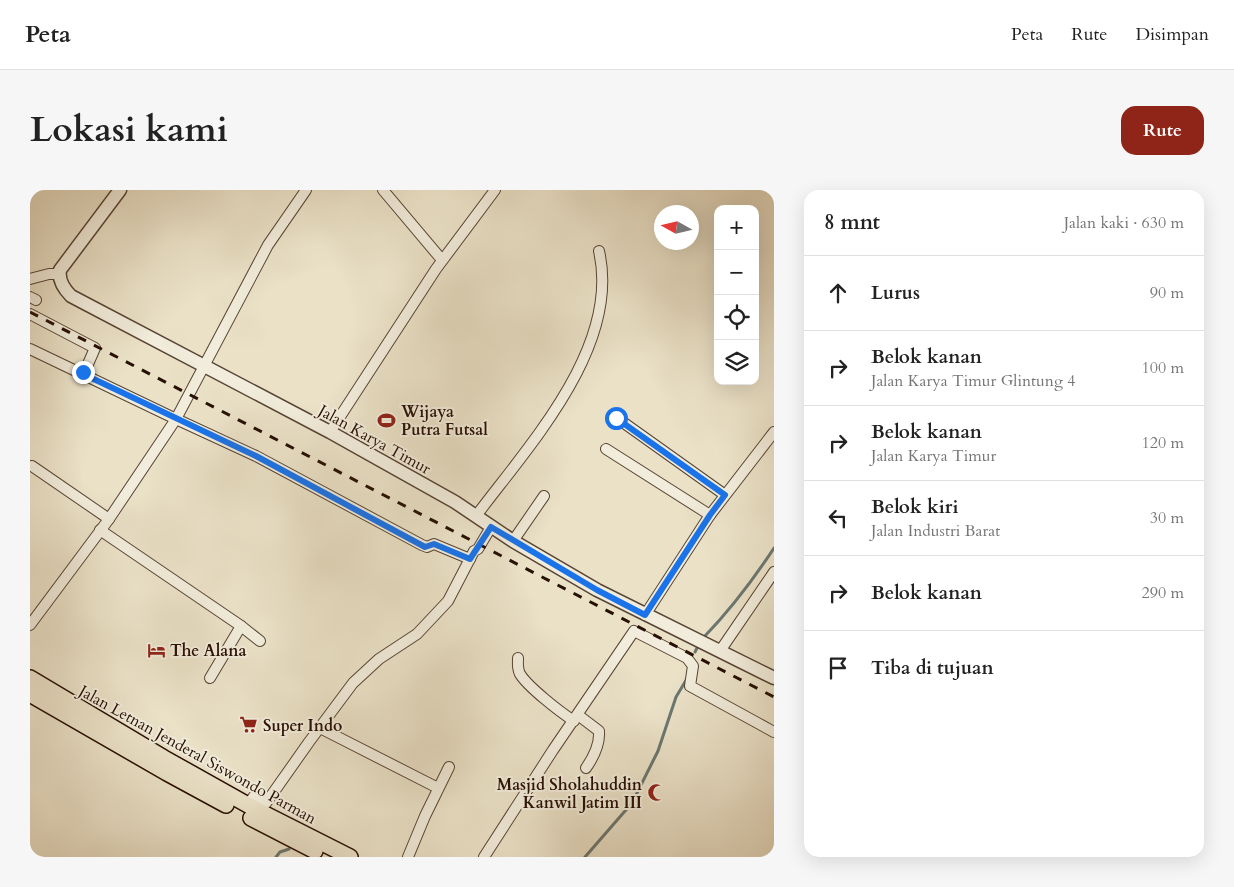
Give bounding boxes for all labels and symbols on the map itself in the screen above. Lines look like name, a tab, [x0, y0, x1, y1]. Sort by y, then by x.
north arrow	[654, 205, 699, 250]
route end	[72, 361, 95, 384]
street label: Jalan Karya Timur	[313, 399, 435, 480]
place label: Wijaya Putra Futsal	[400, 401, 488, 441]
route start	[605, 407, 628, 430]
sports icon: Wijaya Putra Futsal	[377, 410, 397, 430]
hotel icon: The Alana	[146, 640, 166, 660]
place label: The Alana	[170, 640, 247, 662]
street label: Jalan Letnan Jenderal Siswondo Parman	[73, 679, 320, 830]
supermarket icon: Super Indo	[239, 715, 259, 735]
place label: Super Indo	[263, 715, 342, 737]
place label: Masjid Sholahuddin Kanwil Jatim III	[497, 774, 643, 814]
mosque icon: Masjid Sholahuddin Kanwil Jatim III	[646, 783, 666, 803]

